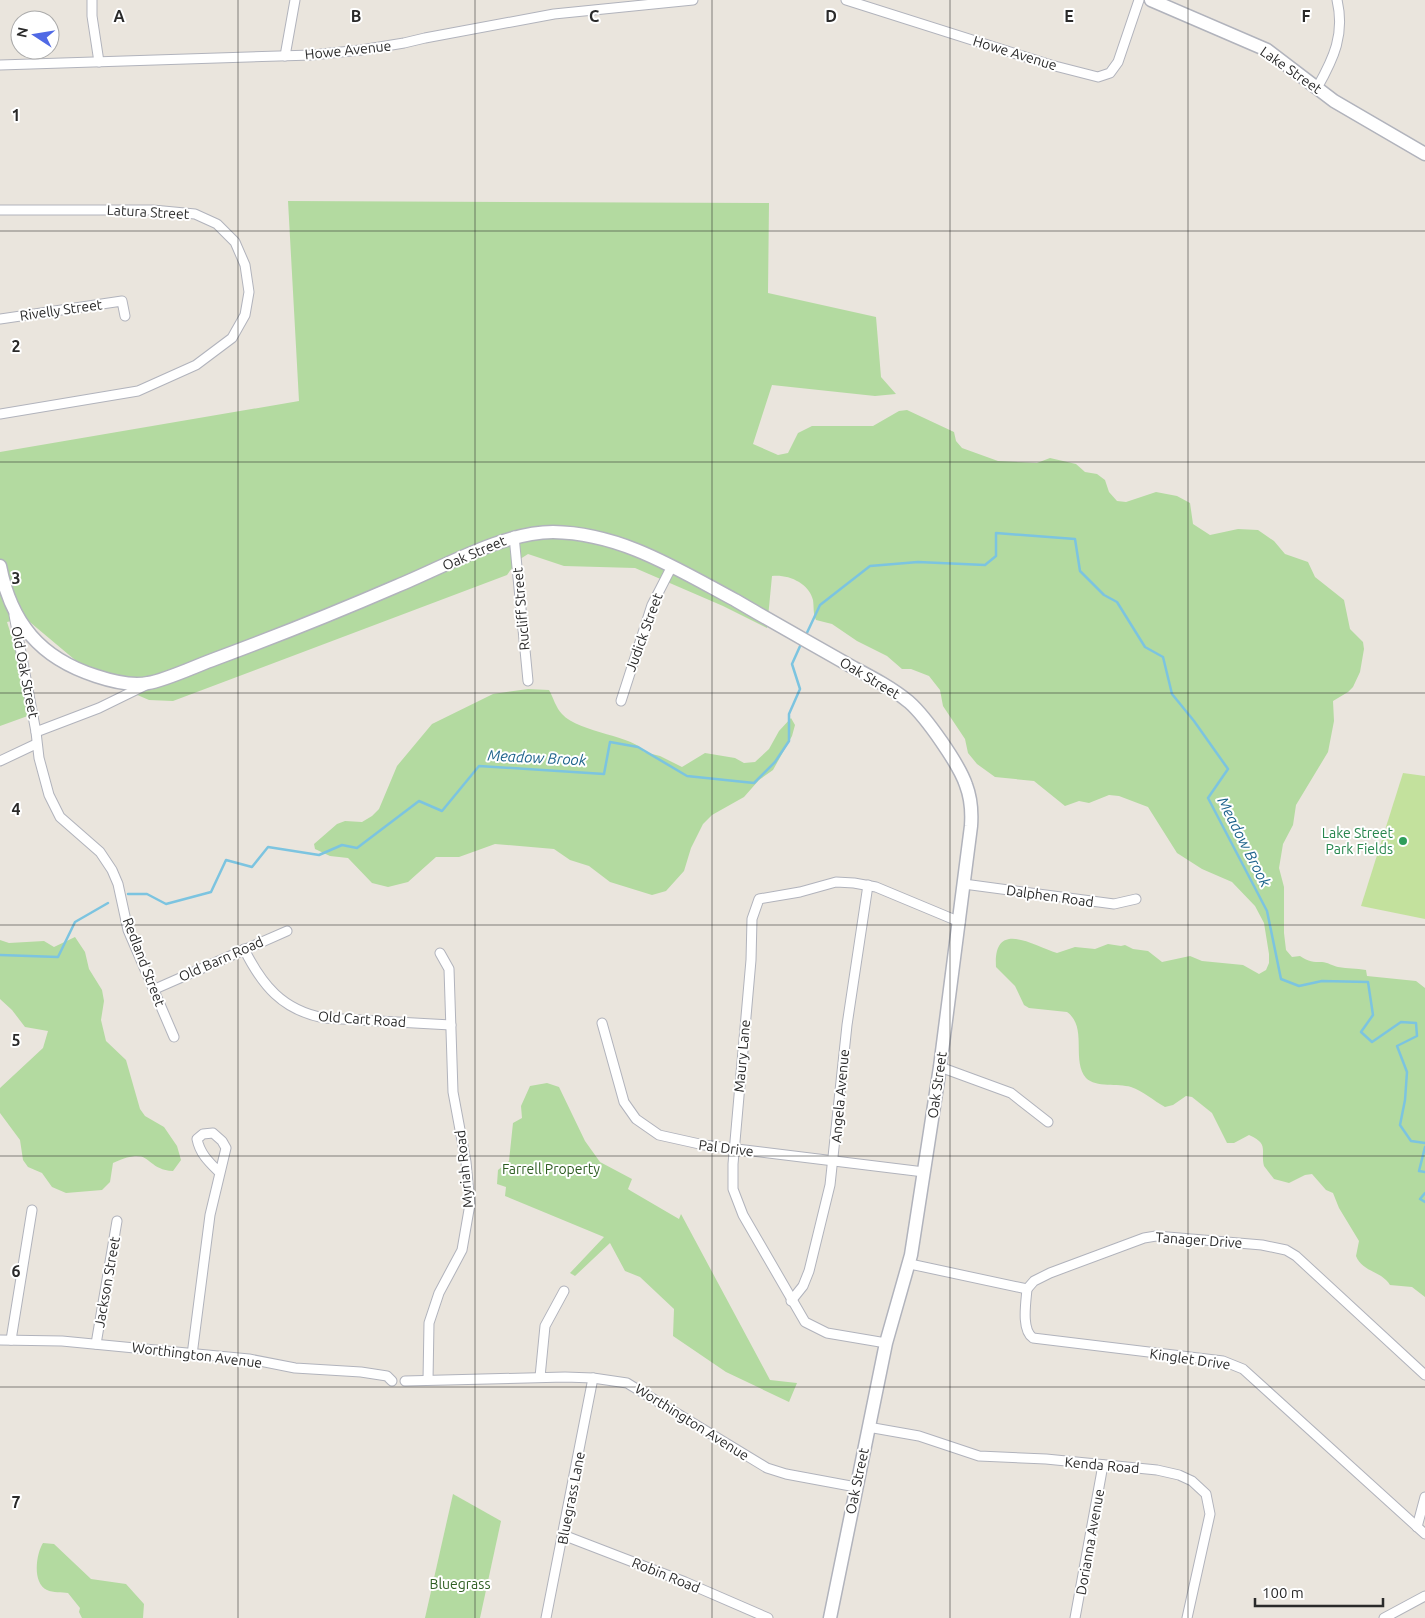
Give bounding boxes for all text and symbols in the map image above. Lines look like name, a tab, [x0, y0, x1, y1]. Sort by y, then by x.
text: A	[113, 7, 125, 25]
text: B	[351, 7, 361, 25]
text: C	[589, 7, 599, 25]
text: D	[825, 7, 837, 25]
text: E	[1064, 7, 1074, 25]
text: F	[1302, 7, 1311, 25]
north arrow	[10, 10, 60, 60]
text: N	[13, 26, 31, 39]
street label: Howe Avenue	[971, 33, 1059, 73]
street label: Howe Avenue	[304, 38, 392, 62]
street label: Lake Street	[1257, 43, 1325, 97]
text: 1	[11, 106, 21, 124]
street label: Latura Street	[106, 202, 190, 222]
street label: Rivelly Street	[19, 296, 104, 324]
text: 2	[11, 337, 21, 355]
street label: Oak Street	[440, 532, 509, 574]
street label: Rucliff Street	[509, 566, 533, 651]
text: 3	[11, 569, 21, 587]
street label: Judick Street	[622, 590, 666, 673]
street label: Old Oak Street	[8, 625, 42, 720]
street label: Oak Street	[837, 654, 903, 702]
water label: Meadow Brook	[487, 746, 587, 769]
water label: Meadow Brook	[1214, 794, 1275, 890]
text: 4	[11, 800, 21, 818]
place label: Lake Street Park Fields	[1322, 825, 1393, 857]
marker: Lake Street Park Fields	[1397, 835, 1409, 847]
street label: Dalphen Road	[1005, 882, 1095, 910]
street label: Redland Street	[120, 915, 168, 1009]
street label: Old Barn Road	[176, 933, 266, 985]
street label: Old Cart Road	[318, 1008, 406, 1030]
street label: Maury Lane	[731, 1019, 753, 1093]
text: 5	[11, 1031, 21, 1049]
street label: Angela Avenue	[828, 1048, 852, 1144]
street label: Oak Street	[924, 1050, 950, 1120]
street label: Myriah Road	[452, 1129, 476, 1209]
street label: Pal Drive	[698, 1137, 754, 1159]
park label: Farrell Property	[502, 1161, 600, 1177]
street label: Tanager Drive	[1155, 1229, 1243, 1251]
street label: Jackson Street	[91, 1235, 123, 1329]
text: 6	[11, 1262, 21, 1280]
street label: Worthington Avenue	[131, 1339, 263, 1371]
street label: Kinglet Drive	[1149, 1345, 1231, 1373]
street label: Worthington Avenue	[632, 1380, 752, 1464]
street label: Oak Street	[842, 1446, 872, 1516]
street label: Bluegrass Lane	[554, 1450, 588, 1546]
street label: Kenda Road	[1064, 1454, 1140, 1476]
street label: Dorianna Avenue	[1073, 1488, 1107, 1596]
text: 7	[11, 1493, 21, 1511]
street label: Robin Road	[630, 1554, 702, 1596]
park label: Bluegrass	[430, 1576, 490, 1592]
scale bar	[1255, 1576, 1382, 1608]
text: 100 m	[1262, 1584, 1304, 1601]

